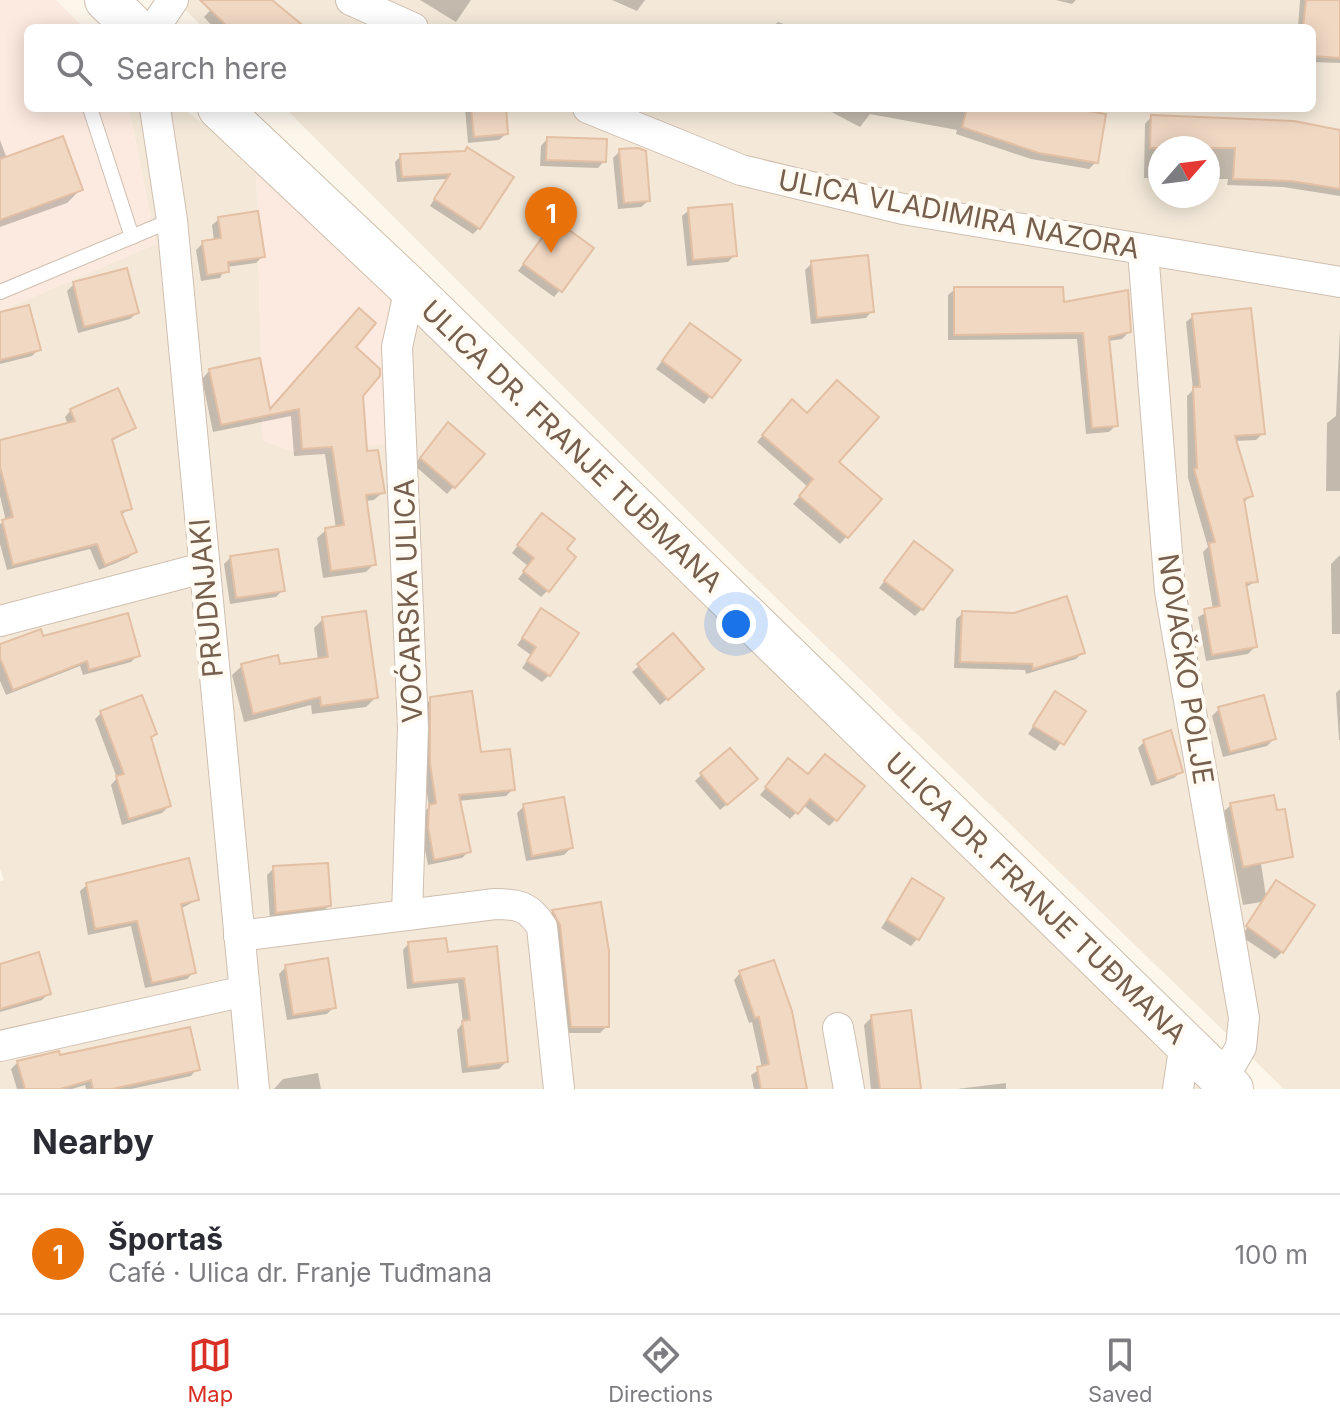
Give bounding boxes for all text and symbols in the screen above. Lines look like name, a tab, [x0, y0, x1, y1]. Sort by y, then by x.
search box	[24, 24, 1316, 112]
icon: search	[52, 46, 96, 90]
text: Search here	[116, 50, 288, 86]
north arrow	[1148, 136, 1220, 208]
street label: ULICA VLADIMIRA NAZORA	[775, 162, 1143, 266]
pin: 1	[525, 187, 577, 253]
street label: ULICA DR. FRANJE TUĐMANA	[414, 293, 730, 599]
street label: VOĆARSKA ULICA	[387, 478, 429, 724]
street label: PRUDNJAKI	[182, 517, 230, 679]
street label: NOVAČKO POLJE	[1151, 551, 1221, 787]
your location	[716, 604, 756, 644]
street label: ULICA DR. FRANJE TUĐMANA	[878, 745, 1194, 1051]
text: Nearby	[32, 1121, 154, 1162]
text: Športaš	[108, 1221, 223, 1257]
text: 1	[52, 1239, 64, 1270]
text: 100 m	[1235, 1239, 1308, 1270]
text: Café · Ulica dr. Franje Tuđmana	[108, 1257, 492, 1288]
tab: Map	[188, 1333, 233, 1407]
tab: Directions	[608, 1333, 713, 1407]
tab: Saved	[1088, 1333, 1152, 1407]

